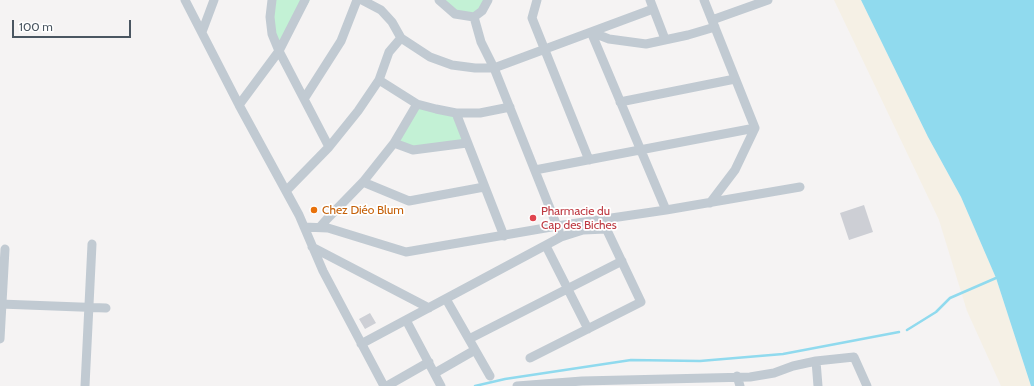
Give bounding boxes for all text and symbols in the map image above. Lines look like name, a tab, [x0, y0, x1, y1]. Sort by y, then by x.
scale bar	[14, 12, 133, 38]
text: 100 m	[19, 19, 53, 34]
place label: Chez Diéo Blum	[322, 203, 404, 217]
place label: Pharmacie du Cap des Biches	[541, 204, 617, 232]
marker: Chez Diéo Blum	[309, 205, 319, 215]
marker: Pharmacie du Cap des Biches	[528, 213, 538, 223]

